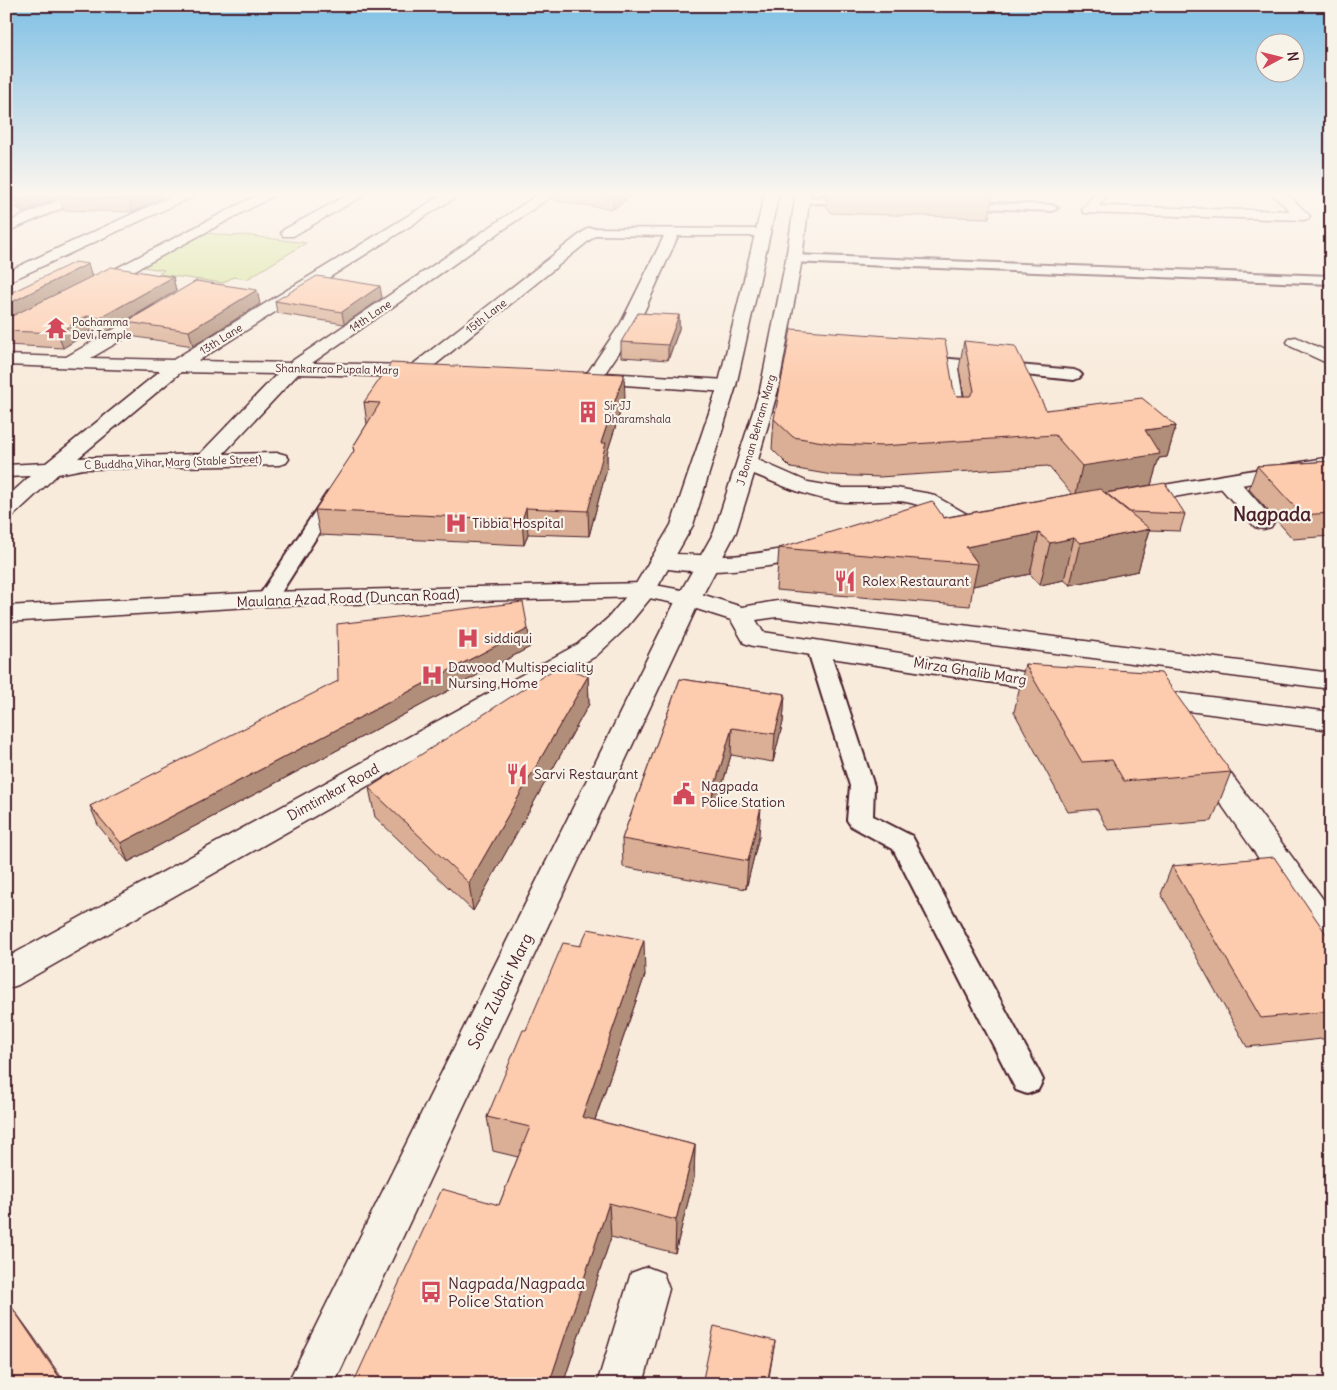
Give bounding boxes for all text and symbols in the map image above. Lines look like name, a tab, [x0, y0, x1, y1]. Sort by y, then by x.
north arrow	[1254, 32, 1304, 82]
text: N	[1283, 51, 1302, 62]
street label: 15th Lane	[463, 296, 509, 336]
street label: 14th Lane	[346, 297, 394, 335]
temple icon: Pochamma Devi Temple	[43, 315, 69, 341]
place label: Pochamma Devi Temple	[72, 315, 131, 342]
street label: 13th Lane	[197, 320, 245, 358]
street label: Shankarrao Pupala Marg	[275, 361, 399, 377]
street label: J Boman Behram Marg	[733, 373, 779, 487]
building icon: Sir JJ Dharamshala	[575, 399, 601, 425]
place label: Sir JJ Dharamshala	[604, 399, 671, 426]
street label: C Buddha Vihar Marg (Stable Street)	[84, 452, 262, 472]
district label: Nagpada	[1233, 502, 1311, 526]
hospital icon: Tibbia Hospital	[443, 510, 469, 536]
place label: Tibbia Hospital	[472, 514, 564, 532]
restaurant icon: Rolex Restaurant	[832, 568, 858, 594]
place label: Rolex Restaurant	[862, 572, 969, 590]
street label: Maulana Azad Road (Duncan Road)	[236, 585, 460, 611]
hospital icon: siddiqui	[455, 625, 481, 651]
place label: siddiqui	[484, 629, 532, 647]
street label: Mirza Ghalib Marg	[912, 653, 1028, 689]
place label: Dawood Multispeciality Nursing Home	[448, 658, 594, 692]
hospital icon: Dawood Multispeciality Nursing Home	[419, 662, 445, 688]
street label: Dimtimkar Road	[284, 759, 382, 825]
restaurant icon: Sarvi Restaurant	[504, 761, 530, 787]
place label: Sarvi Restaurant	[534, 765, 639, 783]
place label: Nagpada Police Station	[701, 777, 785, 811]
public building icon: Nagpada Police Station	[671, 781, 697, 807]
street label: Sofia Zubair Marg	[463, 930, 537, 1052]
place label: Nagpada/Nagpada Police Station	[448, 1273, 585, 1311]
bus stop icon: Nagpada/Nagpada Police Station	[418, 1279, 444, 1305]

